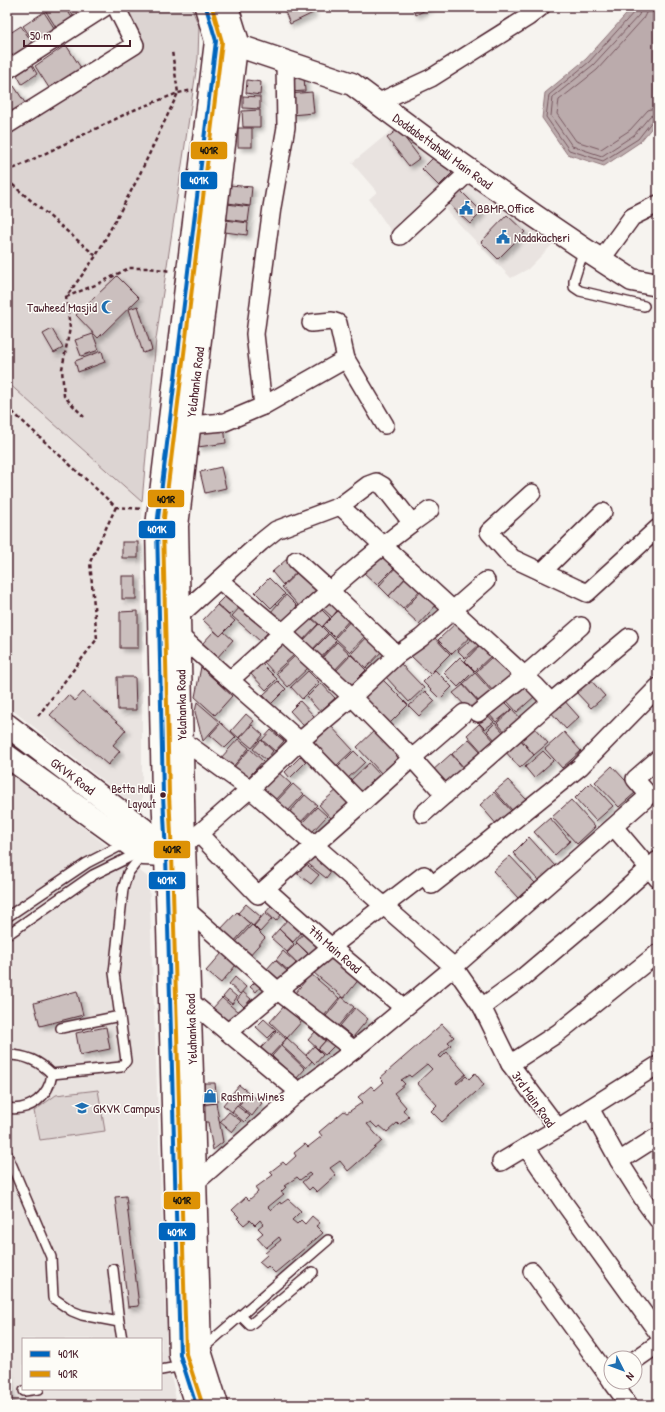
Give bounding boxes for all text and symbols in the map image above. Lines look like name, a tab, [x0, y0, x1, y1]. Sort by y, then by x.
scale bar	[24, 22, 130, 48]
text: 50 m	[30, 27, 51, 44]
street label: Doddabettahalli Main Road	[389, 109, 497, 193]
line badge: 401R	[190, 141, 228, 160]
text: 401R	[200, 143, 218, 157]
line badge: 401K	[180, 171, 218, 190]
text: 401K	[190, 173, 209, 187]
place label: BBMP Office	[477, 199, 534, 217]
public building icon: BBMP Office	[458, 200, 474, 216]
place label: Nadakacheri	[514, 228, 570, 246]
public building icon: Nadakacheri	[495, 229, 511, 245]
place label: Tawheed Masjid	[27, 298, 97, 316]
mosque icon: Tawheed Masjid	[100, 299, 116, 315]
street label: Yelahanka Road	[182, 346, 208, 418]
line badge: 401R	[147, 489, 185, 508]
text: 401R	[157, 492, 175, 506]
line badge: 401K	[138, 520, 176, 539]
text: 401K	[148, 522, 167, 536]
street label: Yelahanka Road	[171, 669, 191, 741]
street label: GKVK Road	[47, 753, 99, 799]
place label: Betta Halli Layout	[111, 780, 157, 812]
marker: Betta Halli Layout	[158, 790, 168, 800]
line badge: 401R	[153, 840, 191, 859]
text: 401R	[163, 842, 181, 856]
line badge: 401K	[148, 871, 186, 890]
text: 401K	[158, 873, 177, 887]
street label: 7th Main Road	[304, 921, 366, 977]
street label: Yelahanka Road	[181, 993, 201, 1065]
street label: 3rd Main Road	[508, 1067, 560, 1131]
place label: Rashmi Wines	[221, 1087, 284, 1105]
shop icon: Rashmi Wines	[202, 1088, 218, 1104]
place label: GKVK Campus	[93, 1099, 160, 1117]
school or university icon: GKVK Campus	[74, 1100, 90, 1116]
line badge: 401R	[163, 1191, 201, 1210]
text: 401R	[173, 1193, 191, 1207]
line badge: 401K	[158, 1222, 196, 1241]
text: 401K	[168, 1225, 187, 1239]
legend	[22, 1338, 162, 1390]
text: 401K	[58, 1345, 79, 1362]
north arrow	[603, 1350, 643, 1390]
text: 401R	[58, 1365, 78, 1382]
text: N	[623, 1370, 638, 1384]

